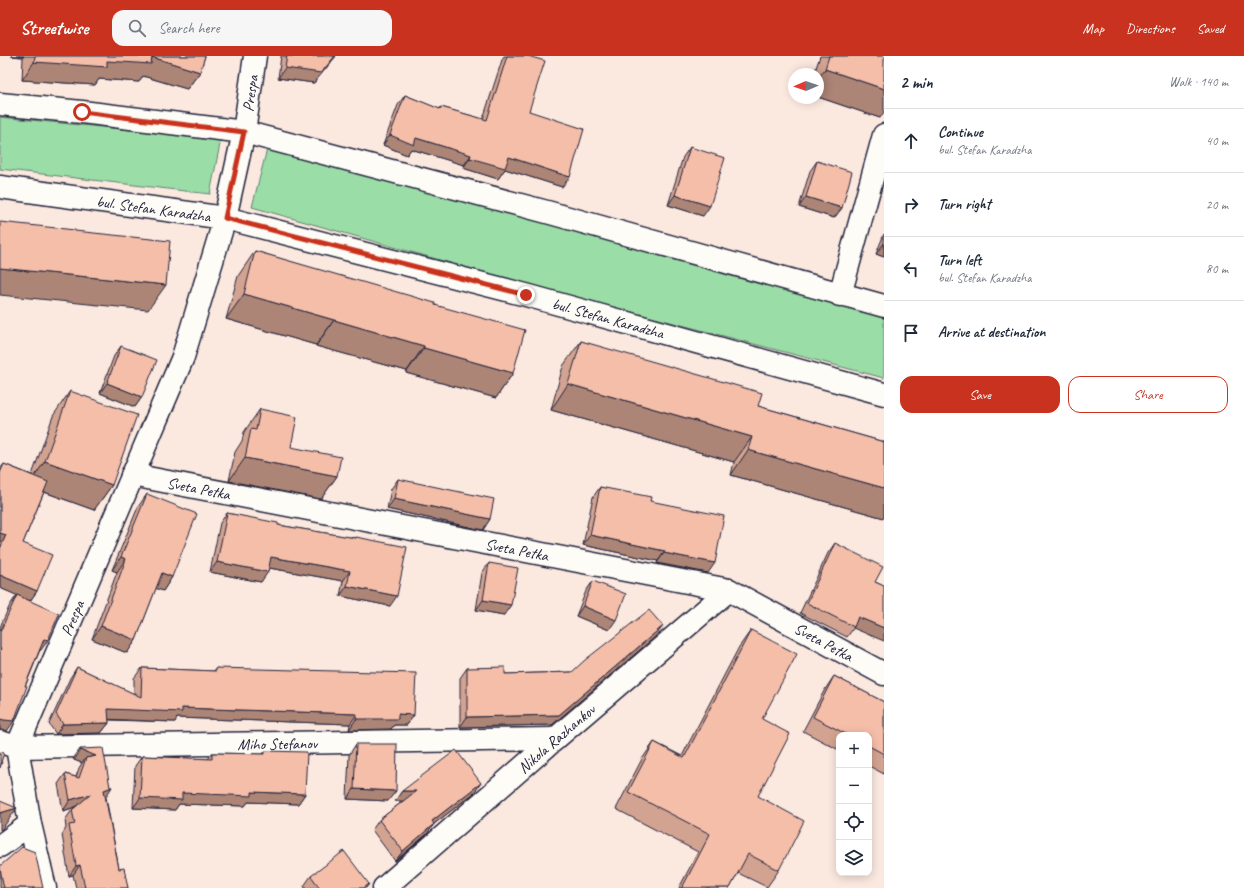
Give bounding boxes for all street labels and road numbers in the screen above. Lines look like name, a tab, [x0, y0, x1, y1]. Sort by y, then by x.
street label: Prespa	[238, 73, 263, 113]
street label: bul. Stefan Karadzha	[95, 191, 213, 227]
street label: bul. Stefan Karadzha	[550, 294, 667, 344]
street label: Sveta Petka	[165, 473, 233, 505]
street label: Sveta Petka	[484, 534, 551, 566]
street label: Prespa	[56, 596, 90, 639]
street label: Sveta Petka	[791, 618, 857, 667]
street label: Nikola Razhankov	[514, 699, 601, 778]
street label: Miho Stefanov	[237, 734, 319, 755]

